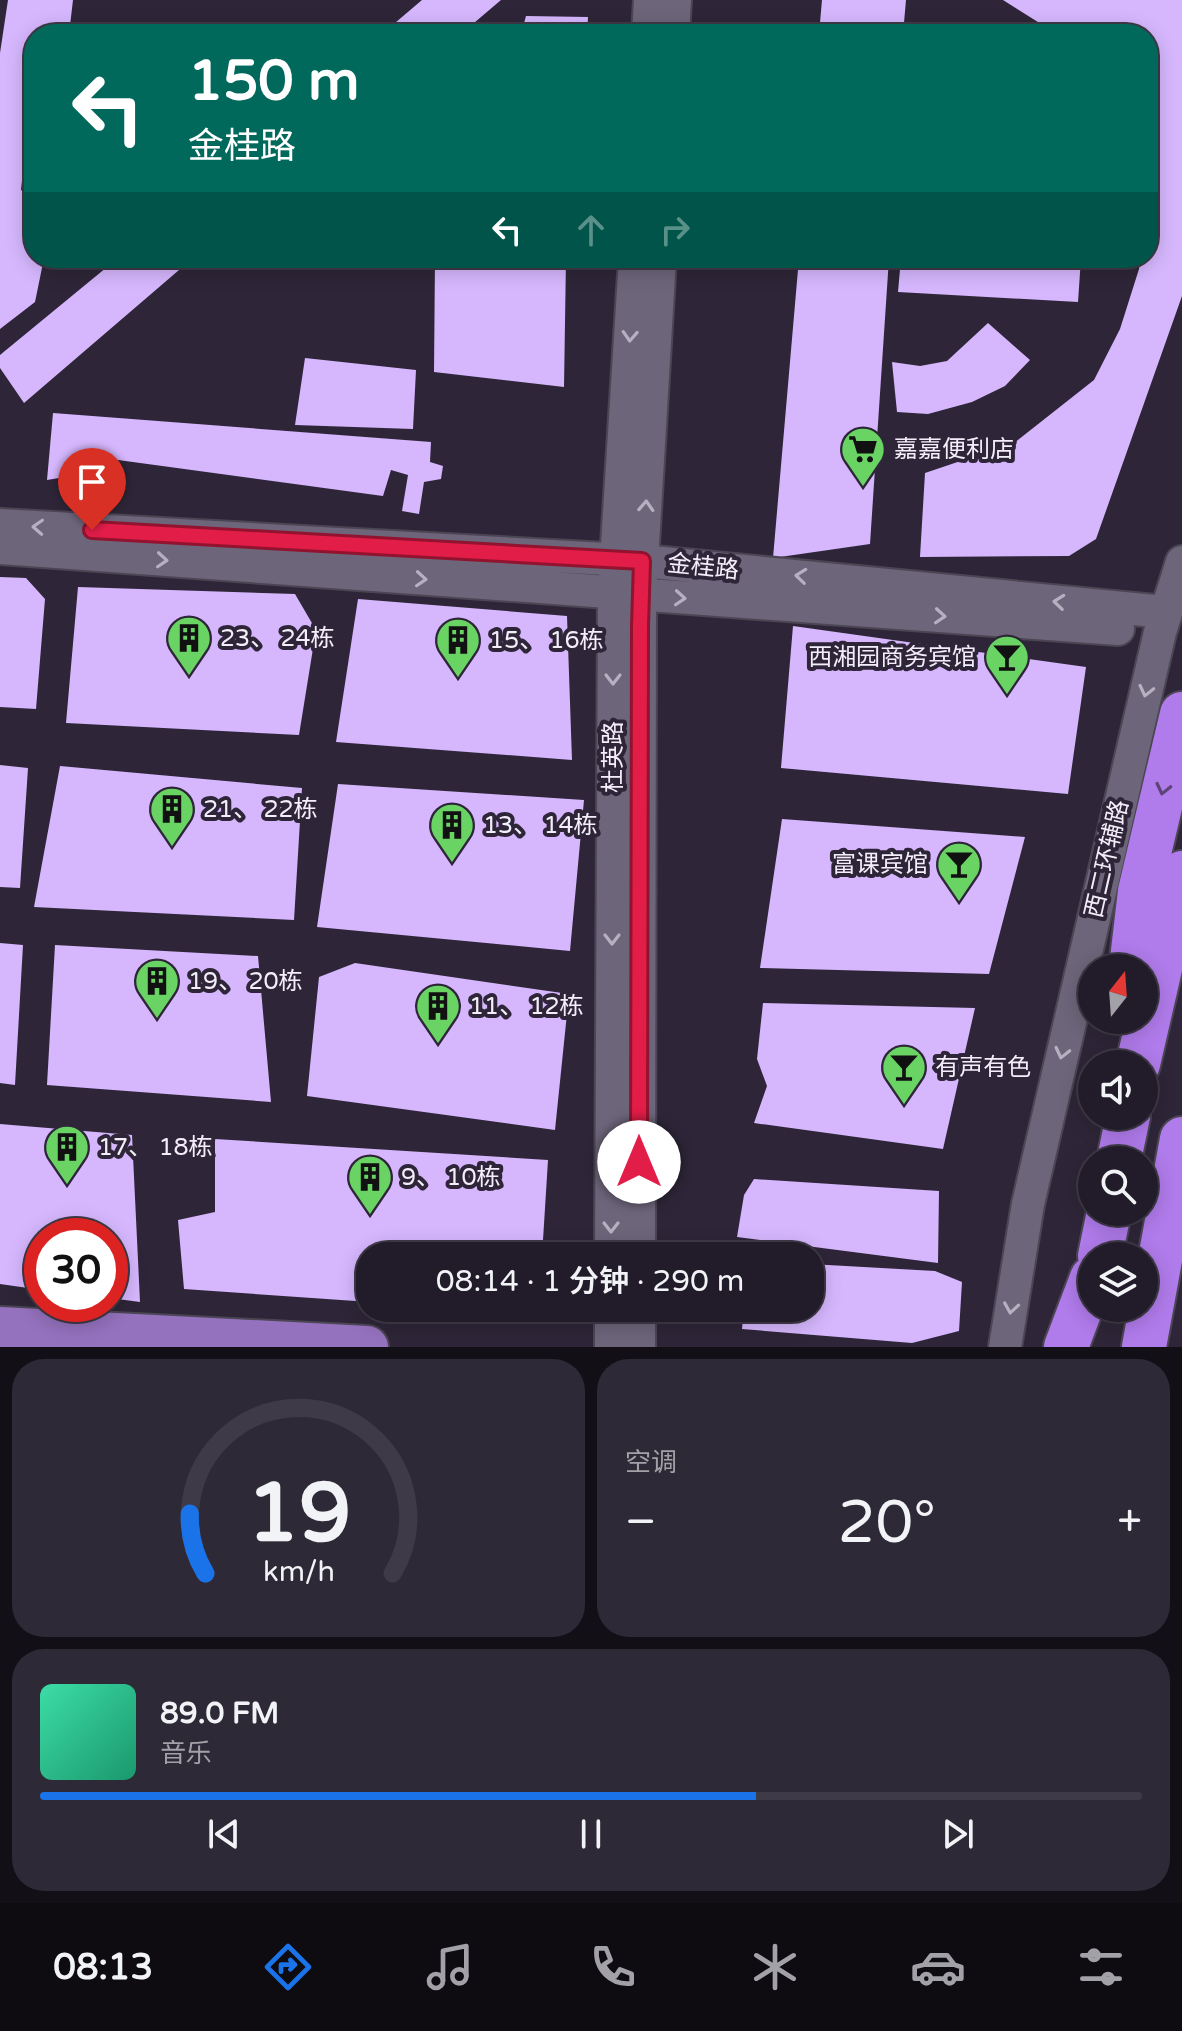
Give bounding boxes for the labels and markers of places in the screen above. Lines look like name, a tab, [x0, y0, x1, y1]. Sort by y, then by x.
supermarket icon: 嘉嘉便利店	[839, 425, 887, 488]
place label: 嘉嘉便利店	[894, 435, 1014, 464]
pin	[58, 448, 126, 530]
building icon: 23、 24栋	[165, 614, 213, 677]
building icon: 15、 16栋	[434, 616, 482, 679]
place label: 23、 24栋	[220, 624, 335, 653]
place label: 15、 16栋	[489, 626, 604, 655]
bar icon: 西湘园商务宾馆	[983, 633, 1031, 696]
place label: 西湘园商务宾馆	[808, 643, 976, 672]
building icon: 21、 22栋	[148, 785, 196, 848]
place label: 21、 22栋	[203, 795, 318, 824]
building icon: 13、 14栋	[428, 801, 476, 864]
place label: 13、 14栋	[483, 811, 598, 840]
bar icon: 富课宾馆	[935, 840, 983, 903]
place label: 富课宾馆	[832, 850, 928, 879]
building icon: 19、 20栋	[133, 957, 181, 1020]
place label: 19、 20栋	[188, 967, 303, 996]
building icon: 11、 12栋	[414, 982, 462, 1045]
place label: 11、 12栋	[469, 992, 584, 1021]
bar icon: 有声有色	[880, 1043, 928, 1106]
place label: 有声有色	[935, 1053, 1031, 1082]
building icon: 17、 18栋	[43, 1123, 91, 1186]
place label: 17、 18栋	[98, 1133, 213, 1162]
building icon: 9、 10栋	[346, 1153, 394, 1216]
place label: 9、 10栋	[401, 1163, 500, 1192]

